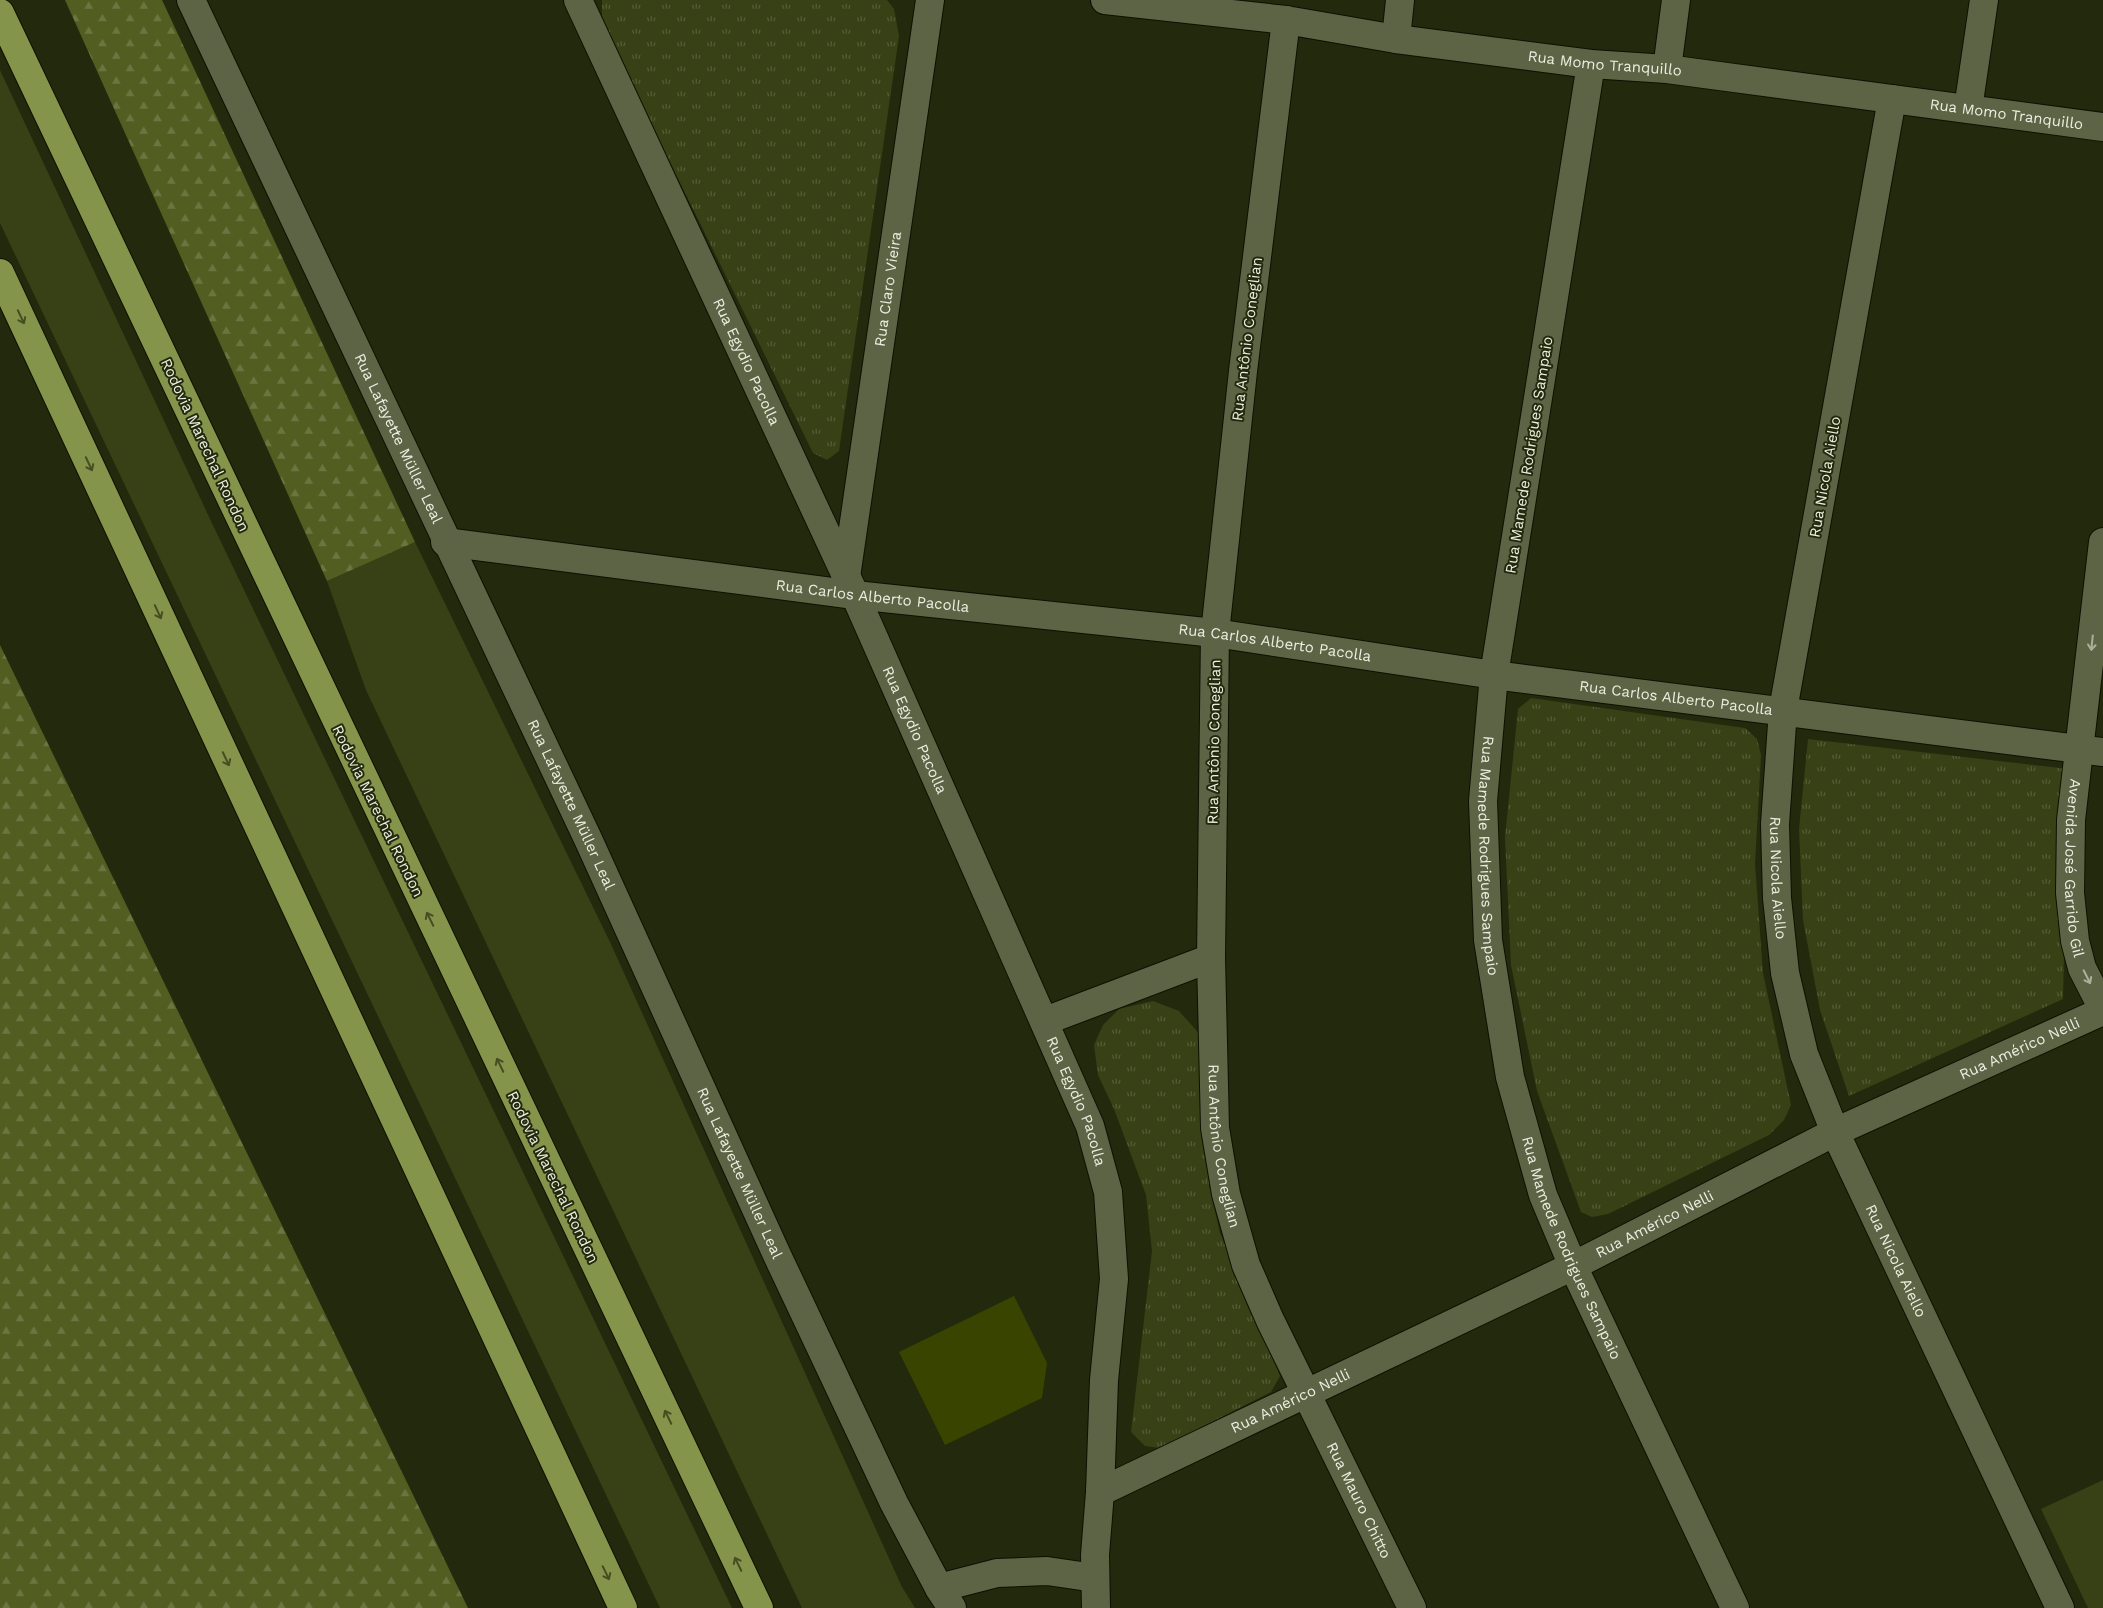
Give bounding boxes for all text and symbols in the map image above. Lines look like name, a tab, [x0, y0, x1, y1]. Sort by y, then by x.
street label: Rua Momo Tranquillo	[1527, 47, 1683, 80]
street label: Rua Momo Tranquillo	[1929, 95, 2084, 133]
street label: Rua Claro Vieira	[871, 230, 905, 348]
street label: Rua Antônio Coneglian	[1228, 256, 1266, 422]
street label: Rua Egydio Pacolla	[709, 295, 784, 429]
one-way arrow	[16, 309, 26, 324]
street label: Rua Mamede Rodrigues Sampaio	[1501, 335, 1557, 575]
street label: Rua Lafayette Müller Leal	[351, 350, 447, 527]
street label: Rodovia Marechal Rondon	[157, 356, 253, 534]
street label: Rua Nicola Aiello	[1805, 415, 1845, 539]
one-way arrow	[84, 457, 94, 472]
street label: Rua Carlos Alberto Pacolla	[775, 576, 971, 616]
one-way arrow	[153, 604, 163, 619]
street label: Rua Carlos Alberto Pacolla	[1177, 620, 1373, 665]
one-way arrow	[2087, 635, 2097, 651]
street label: Rua Antônio Coneglian	[1204, 659, 1224, 825]
street label: Rua Egydio Pacolla	[879, 663, 951, 797]
street label: Rua Carlos Alberto Pacolla	[1578, 677, 1774, 719]
street label: Rua Lafayette Müller Leal	[524, 717, 619, 893]
street label: Rodovia Marechal Rondon	[328, 722, 428, 900]
street label: Rua Mamede Rodrigues Sampaio	[1474, 735, 1503, 977]
one-way arrow	[222, 751, 231, 766]
street label: Avenida José Garrido Gil	[2061, 778, 2088, 960]
street label: Rua Nicola Aiello	[1766, 816, 1790, 940]
one-way arrow	[425, 912, 434, 927]
one-way arrow	[2083, 969, 2092, 984]
street label: Rua Américo Nelli	[1957, 1014, 2083, 1084]
street label: Rua Egydio Pacolla	[1043, 1034, 1110, 1168]
one-way arrow	[495, 1058, 505, 1073]
street label: Rua Antônio Coneglian	[1205, 1064, 1244, 1230]
street label: Rua Lafayette Müller Leal	[693, 1085, 787, 1262]
street label: Rodovia Marechal Rondon	[503, 1088, 603, 1266]
street label: Rua Mamede Rodrigues Sampaio	[1518, 1134, 1625, 1362]
street label: Rua Américo Nelli	[1593, 1187, 1717, 1262]
street label: Rua Nicola Aiello	[1862, 1201, 1930, 1320]
street label: Rua Américo Nelli	[1228, 1365, 1353, 1437]
one-way arrow	[663, 1410, 672, 1425]
street label: Rua Mauro Chitto	[1323, 1439, 1395, 1561]
one-way arrow	[733, 1557, 742, 1572]
one-way arrow	[602, 1565, 611, 1580]

